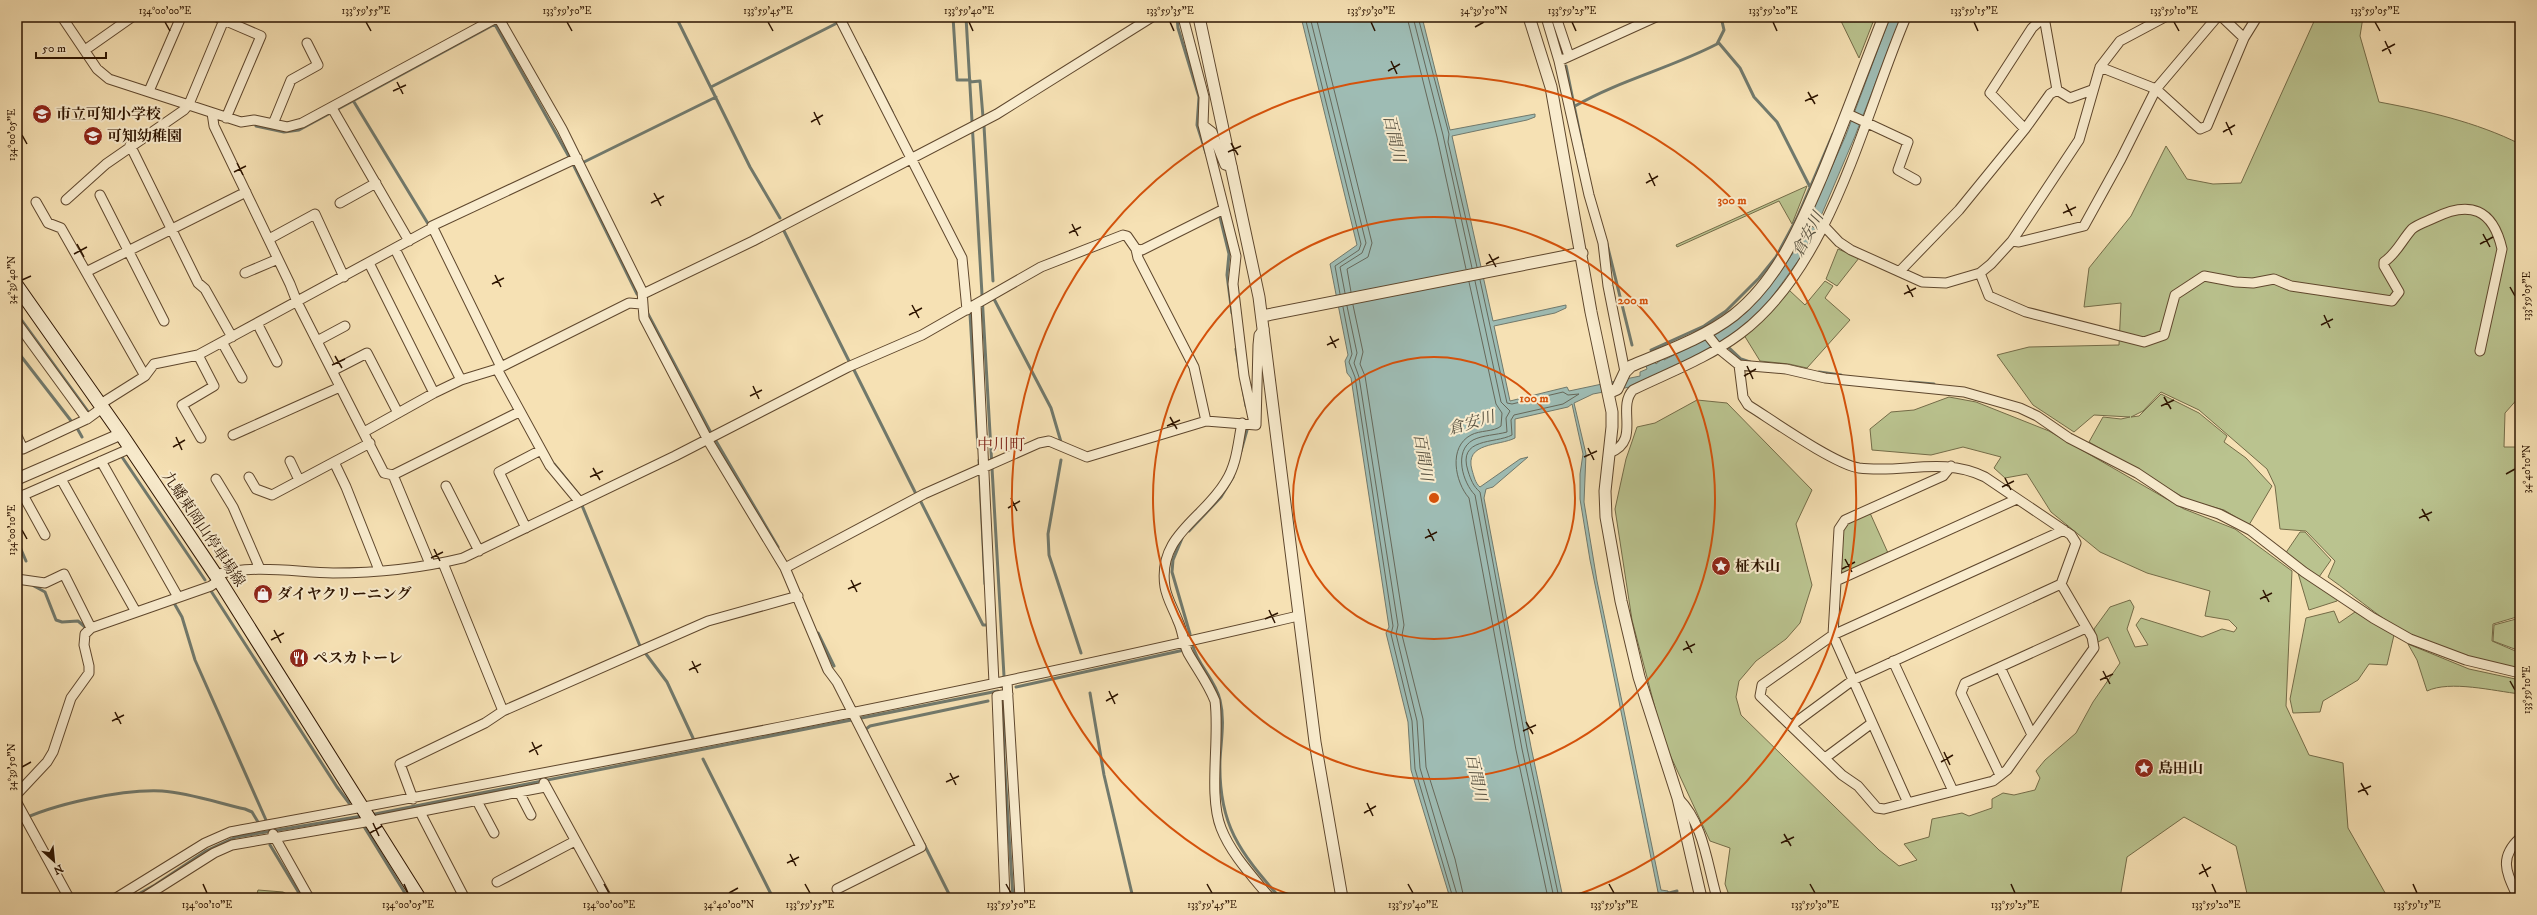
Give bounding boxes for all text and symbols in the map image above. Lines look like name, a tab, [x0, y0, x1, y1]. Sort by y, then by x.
text: 134°00'00"E	[139, 5, 191, 17]
text: 133°59'55"E	[342, 5, 390, 17]
text: 133°59'50"E	[542, 5, 592, 17]
text: 133°59'45"E	[743, 5, 793, 17]
text: 133°59'40"E	[944, 5, 994, 17]
text: 133°59'35"E	[1146, 5, 1194, 17]
text: 133°59'30"E	[1347, 5, 1395, 17]
text: 34°39'50"N	[1460, 5, 1508, 17]
text: 133°59'25"E	[1548, 5, 1596, 17]
text: 133°59'20"E	[1748, 5, 1798, 17]
text: 133°59'15"E	[1950, 5, 1998, 17]
text: 133°59'10"E	[2150, 5, 2198, 17]
text: 133°59'05"E	[2350, 5, 2400, 17]
scale bar	[36, 34, 106, 60]
text: 50 m	[42, 41, 66, 56]
school or university icon: 市立可知小学校	[31, 103, 53, 125]
place label: 市立可知小学校	[56, 105, 161, 124]
text: 134°00'05"E	[6, 109, 18, 161]
water label: 百間川	[1379, 113, 1410, 166]
school or university icon: 可知幼稚園	[82, 125, 104, 147]
place label: 可知幼稚園	[107, 127, 182, 146]
text: 300 m	[1718, 193, 1746, 208]
water label: 倉安川	[1788, 207, 1829, 260]
text: 34°39'40"N	[6, 256, 18, 304]
text: 133°59'05"E	[2521, 271, 2533, 321]
text: 200 m	[1618, 293, 1648, 308]
text: 100 m	[1520, 391, 1548, 406]
water label: 倉安川	[1445, 406, 1499, 439]
water label: 百間川	[1409, 432, 1437, 484]
district label: 中川町	[977, 435, 1025, 455]
text: 34°40'10"N	[2521, 445, 2533, 493]
street label: 九蟠東岡山停車場線	[158, 468, 249, 591]
centre of rings	[1427, 491, 1441, 505]
text: 134°00'10"E	[6, 505, 18, 555]
place icon: 柾木山	[1710, 555, 1732, 577]
place label: 柾木山	[1735, 557, 1780, 576]
shop icon: ダイヤクリーニング	[252, 583, 274, 605]
place label: ダイヤクリーニング	[277, 585, 411, 604]
restaurant icon: ペスカトーレ	[288, 647, 310, 669]
place label: ペスカトーレ	[313, 649, 403, 668]
text: 133°59'10"E	[2521, 666, 2533, 714]
text: 34°39'50"N	[6, 743, 18, 791]
water label: 百間川	[1461, 752, 1491, 805]
place icon: 島田山	[2133, 757, 2155, 779]
place label: 島田山	[2158, 759, 2203, 778]
north arrow	[34, 841, 74, 881]
text: N	[51, 861, 65, 877]
text: 134°00'10"E	[182, 899, 232, 911]
text: 134°00'05"E	[382, 899, 434, 911]
text: 134°00'00"E	[583, 899, 635, 911]
text: 34°40'00"N	[704, 899, 754, 911]
text: 133°59'55"E	[786, 899, 834, 911]
text: 133°59'50"E	[986, 899, 1036, 911]
text: 133°59'45"E	[1187, 899, 1237, 911]
text: 133°59'40"E	[1388, 899, 1438, 911]
text: 133°59'35"E	[1590, 899, 1638, 911]
text: 133°59'30"E	[1791, 899, 1839, 911]
text: 133°59'25"E	[1991, 899, 2039, 911]
text: 133°59'20"E	[2191, 899, 2241, 911]
text: 133°59'15"E	[2393, 899, 2441, 911]

